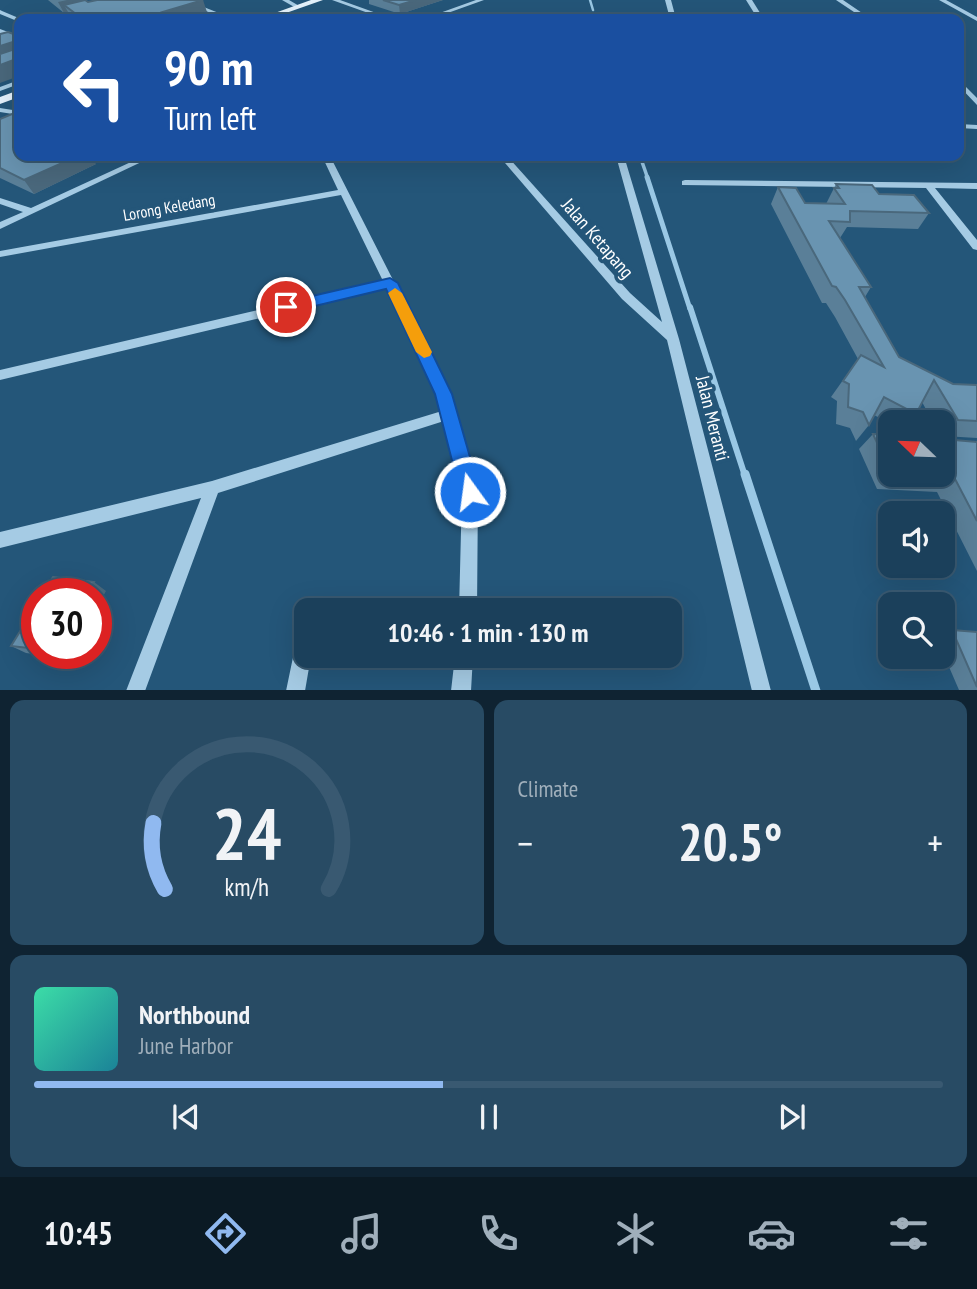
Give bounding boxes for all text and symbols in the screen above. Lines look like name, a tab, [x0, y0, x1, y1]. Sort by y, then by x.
text: 90 m	[164, 35, 253, 99]
icon: left	[49, 42, 140, 133]
text: Turn left	[164, 97, 256, 139]
street label: Lorong Keledang	[121, 189, 217, 225]
street label: Jalan Ketapang	[556, 192, 639, 283]
pin	[256, 277, 316, 337]
icon: arrive	[267, 288, 305, 326]
street label: Jalan Meranti	[691, 372, 735, 463]
north arrow	[878, 410, 956, 486]
map controls	[878, 410, 955, 669]
position arrow	[433, 455, 507, 529]
button: sound	[878, 501, 955, 578]
speed limit sign: 30	[21, 578, 112, 669]
button: search	[878, 592, 955, 669]
text: 10:46 · 1 min · 130 m	[388, 616, 588, 649]
text: Climate	[518, 774, 578, 803]
text: 24	[212, 785, 282, 879]
text: 20.5°	[678, 808, 783, 875]
text: −	[518, 818, 533, 867]
text: +	[927, 818, 943, 867]
text: km/h	[225, 870, 269, 902]
text: Northbound	[139, 998, 250, 1031]
text: June Harbor	[139, 1031, 233, 1060]
icon: previous	[167, 1098, 205, 1136]
icon: pause	[470, 1098, 508, 1136]
icon: next	[773, 1098, 811, 1136]
icon: directions	[201, 1209, 250, 1258]
icon: music	[337, 1209, 386, 1258]
icon: phone	[474, 1209, 523, 1258]
icon: climate	[611, 1209, 660, 1258]
icon: car	[747, 1209, 796, 1258]
icon: filters	[884, 1209, 933, 1258]
text: 10:45	[44, 1212, 113, 1254]

